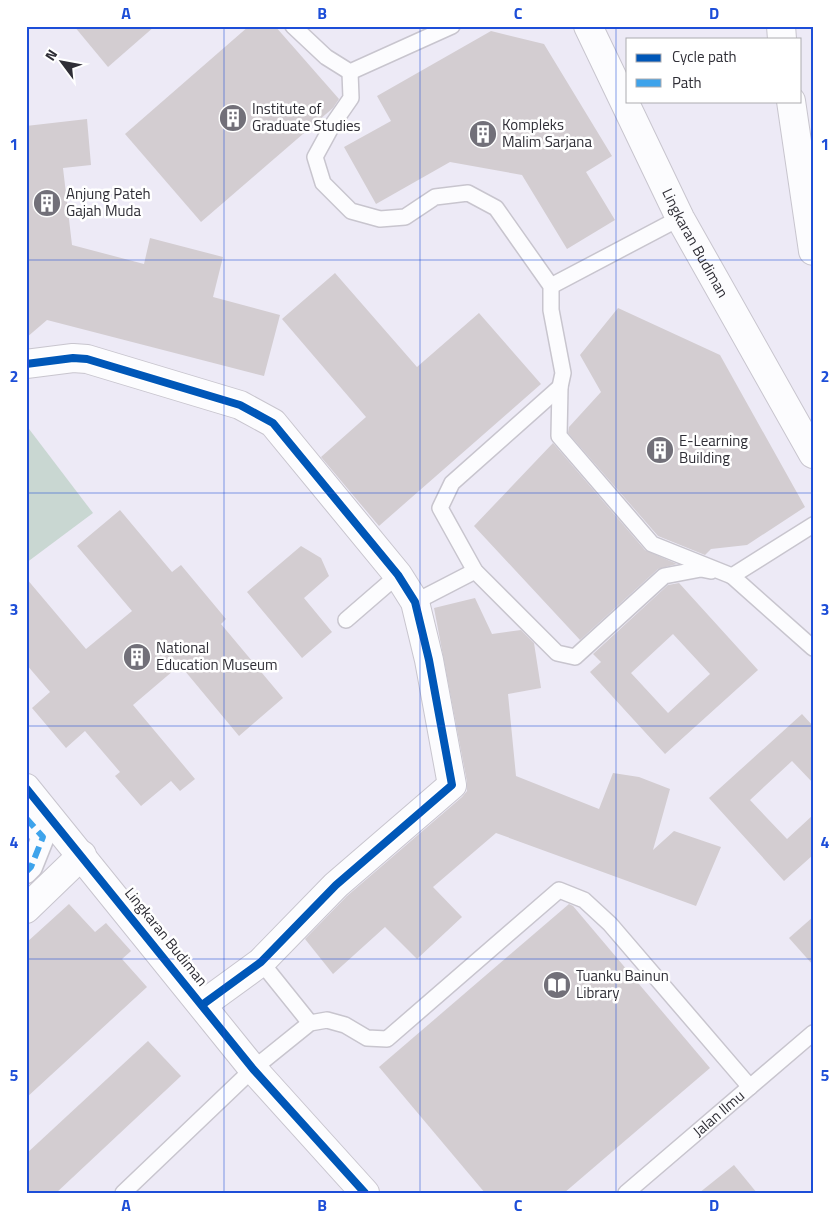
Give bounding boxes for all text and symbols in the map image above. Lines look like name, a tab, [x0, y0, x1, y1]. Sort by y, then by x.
text: A	[121, 1, 131, 25]
text: B	[317, 1, 327, 25]
text: C	[514, 1, 523, 25]
text: D	[709, 1, 719, 25]
north arrow	[38, 38, 88, 88]
legend	[626, 38, 802, 102]
text: N	[39, 45, 62, 65]
text: Cycle path	[672, 45, 737, 68]
text: Path	[672, 71, 702, 94]
place label: Institute of Graduate Studies	[252, 97, 361, 137]
building icon: Institute of Graduate Studies	[218, 103, 248, 133]
place label: Kompleks Malim Sarjana	[502, 113, 592, 153]
building icon: Kompleks Malim Sarjana	[468, 119, 498, 149]
text: 1	[10, 132, 18, 156]
text: 1	[821, 132, 829, 156]
place label: Anjung Pateh Gajah Muda	[66, 182, 151, 222]
street label: Lingkaran Budiman	[656, 184, 735, 302]
building icon: Anjung Pateh Gajah Muda	[32, 188, 62, 218]
text: 2	[10, 364, 18, 388]
text: 2	[821, 364, 829, 388]
place label: E-Learning Building	[679, 429, 748, 469]
building icon: E-Learning Building	[645, 435, 675, 465]
text: 3	[10, 597, 18, 621]
text: 3	[821, 597, 829, 621]
place label: National Education Museum	[156, 636, 278, 676]
building icon: National Education Museum	[122, 642, 152, 672]
text: 4	[10, 830, 19, 854]
text: 4	[821, 830, 830, 854]
street label: Lingkaran Budiman	[119, 882, 214, 991]
place label: Tuanku Bainun Library	[576, 964, 669, 1004]
library icon: Tuanku Bainun Library	[542, 970, 572, 1000]
text: 5	[10, 1063, 19, 1087]
text: 5	[821, 1063, 830, 1087]
street label: Jalan Ilmu	[687, 1084, 749, 1142]
text: A	[121, 1193, 131, 1217]
text: B	[317, 1193, 327, 1217]
text: C	[514, 1193, 523, 1217]
text: D	[709, 1193, 719, 1217]

